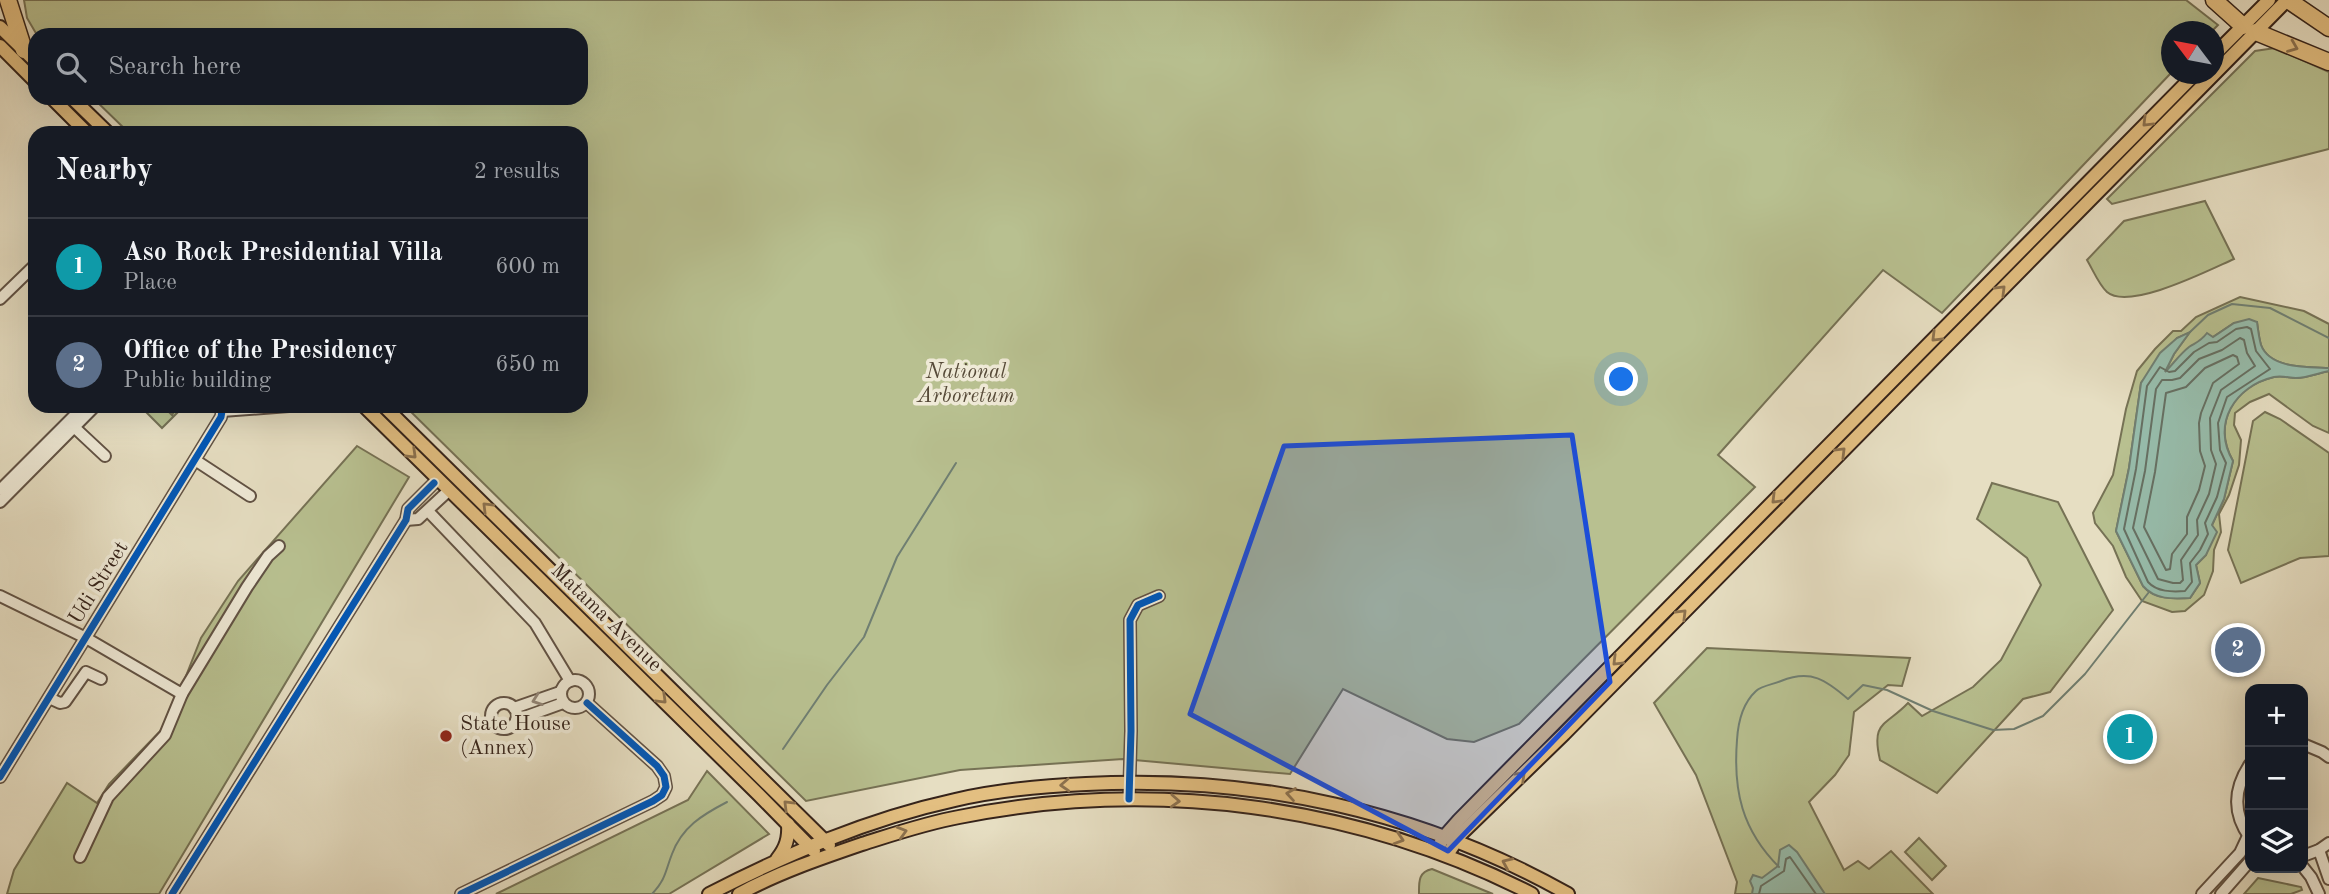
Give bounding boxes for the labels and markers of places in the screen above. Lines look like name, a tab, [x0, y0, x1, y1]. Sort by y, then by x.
pin: 2	[2215, 624, 2261, 676]
pin: 1	[2107, 711, 2153, 763]
place label: State House (Annex)	[460, 714, 571, 759]
marker: State House (Annex)	[438, 728, 454, 744]

